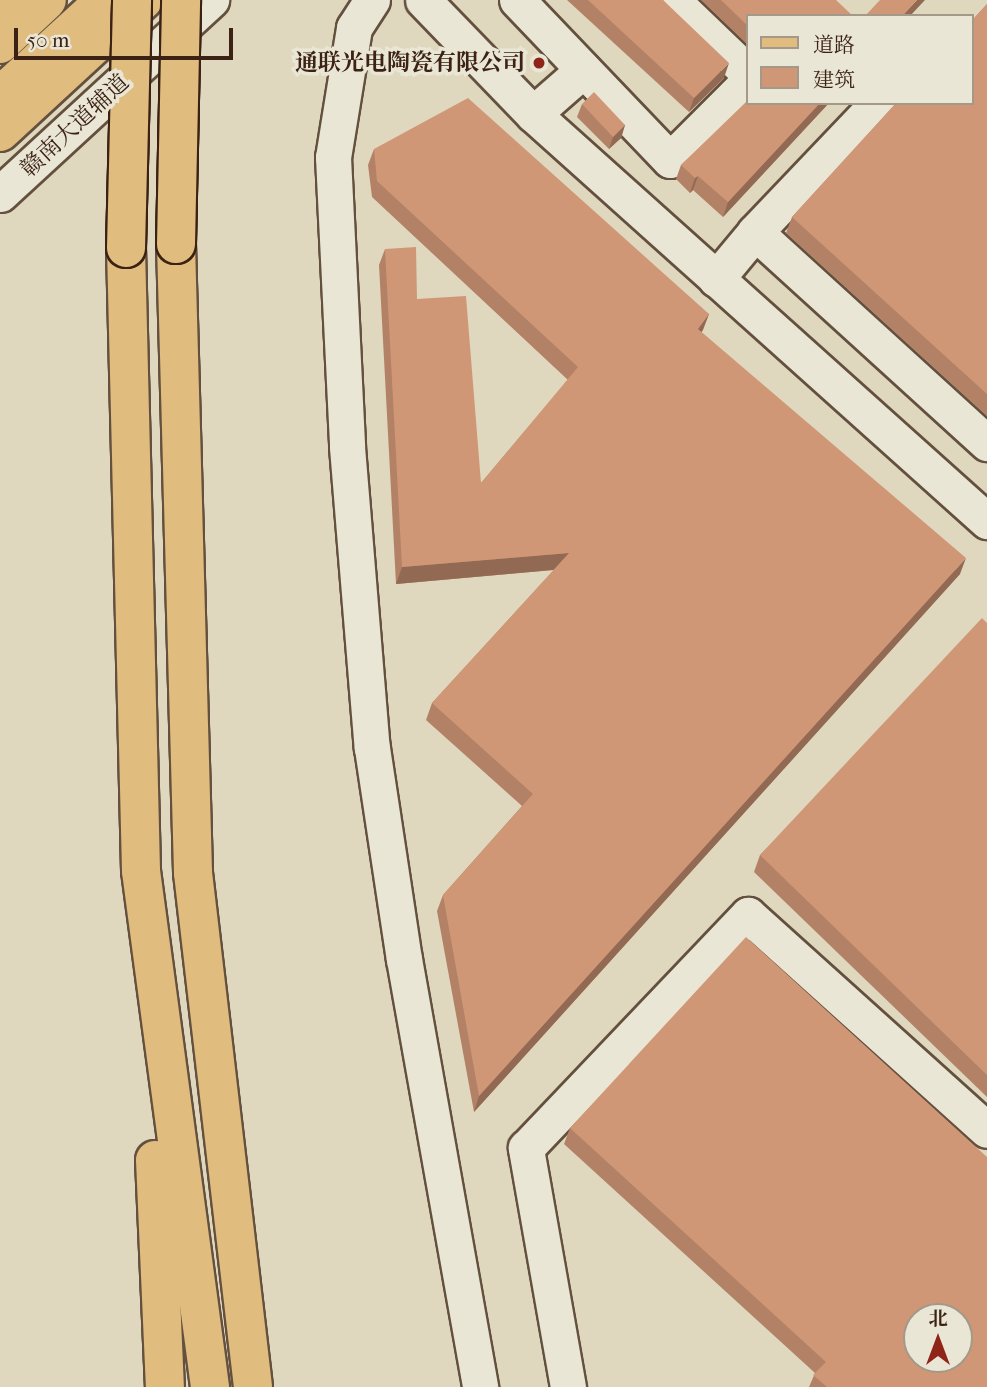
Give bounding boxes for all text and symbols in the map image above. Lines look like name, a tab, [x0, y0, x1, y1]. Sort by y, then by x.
scale bar	[18, 14, 236, 58]
legend	[746, 14, 973, 105]
text: 50 m	[27, 28, 70, 52]
text: 道路	[813, 33, 855, 57]
place label: 通联光电陶瓷有限公司	[295, 49, 525, 77]
marker: 通联光电陶瓷有限公司	[531, 55, 547, 71]
text: 建筑	[813, 68, 855, 92]
street label: 赣南大道辅道	[15, 69, 135, 183]
north arrow	[903, 1303, 973, 1373]
text: 北	[928, 1308, 948, 1330]

